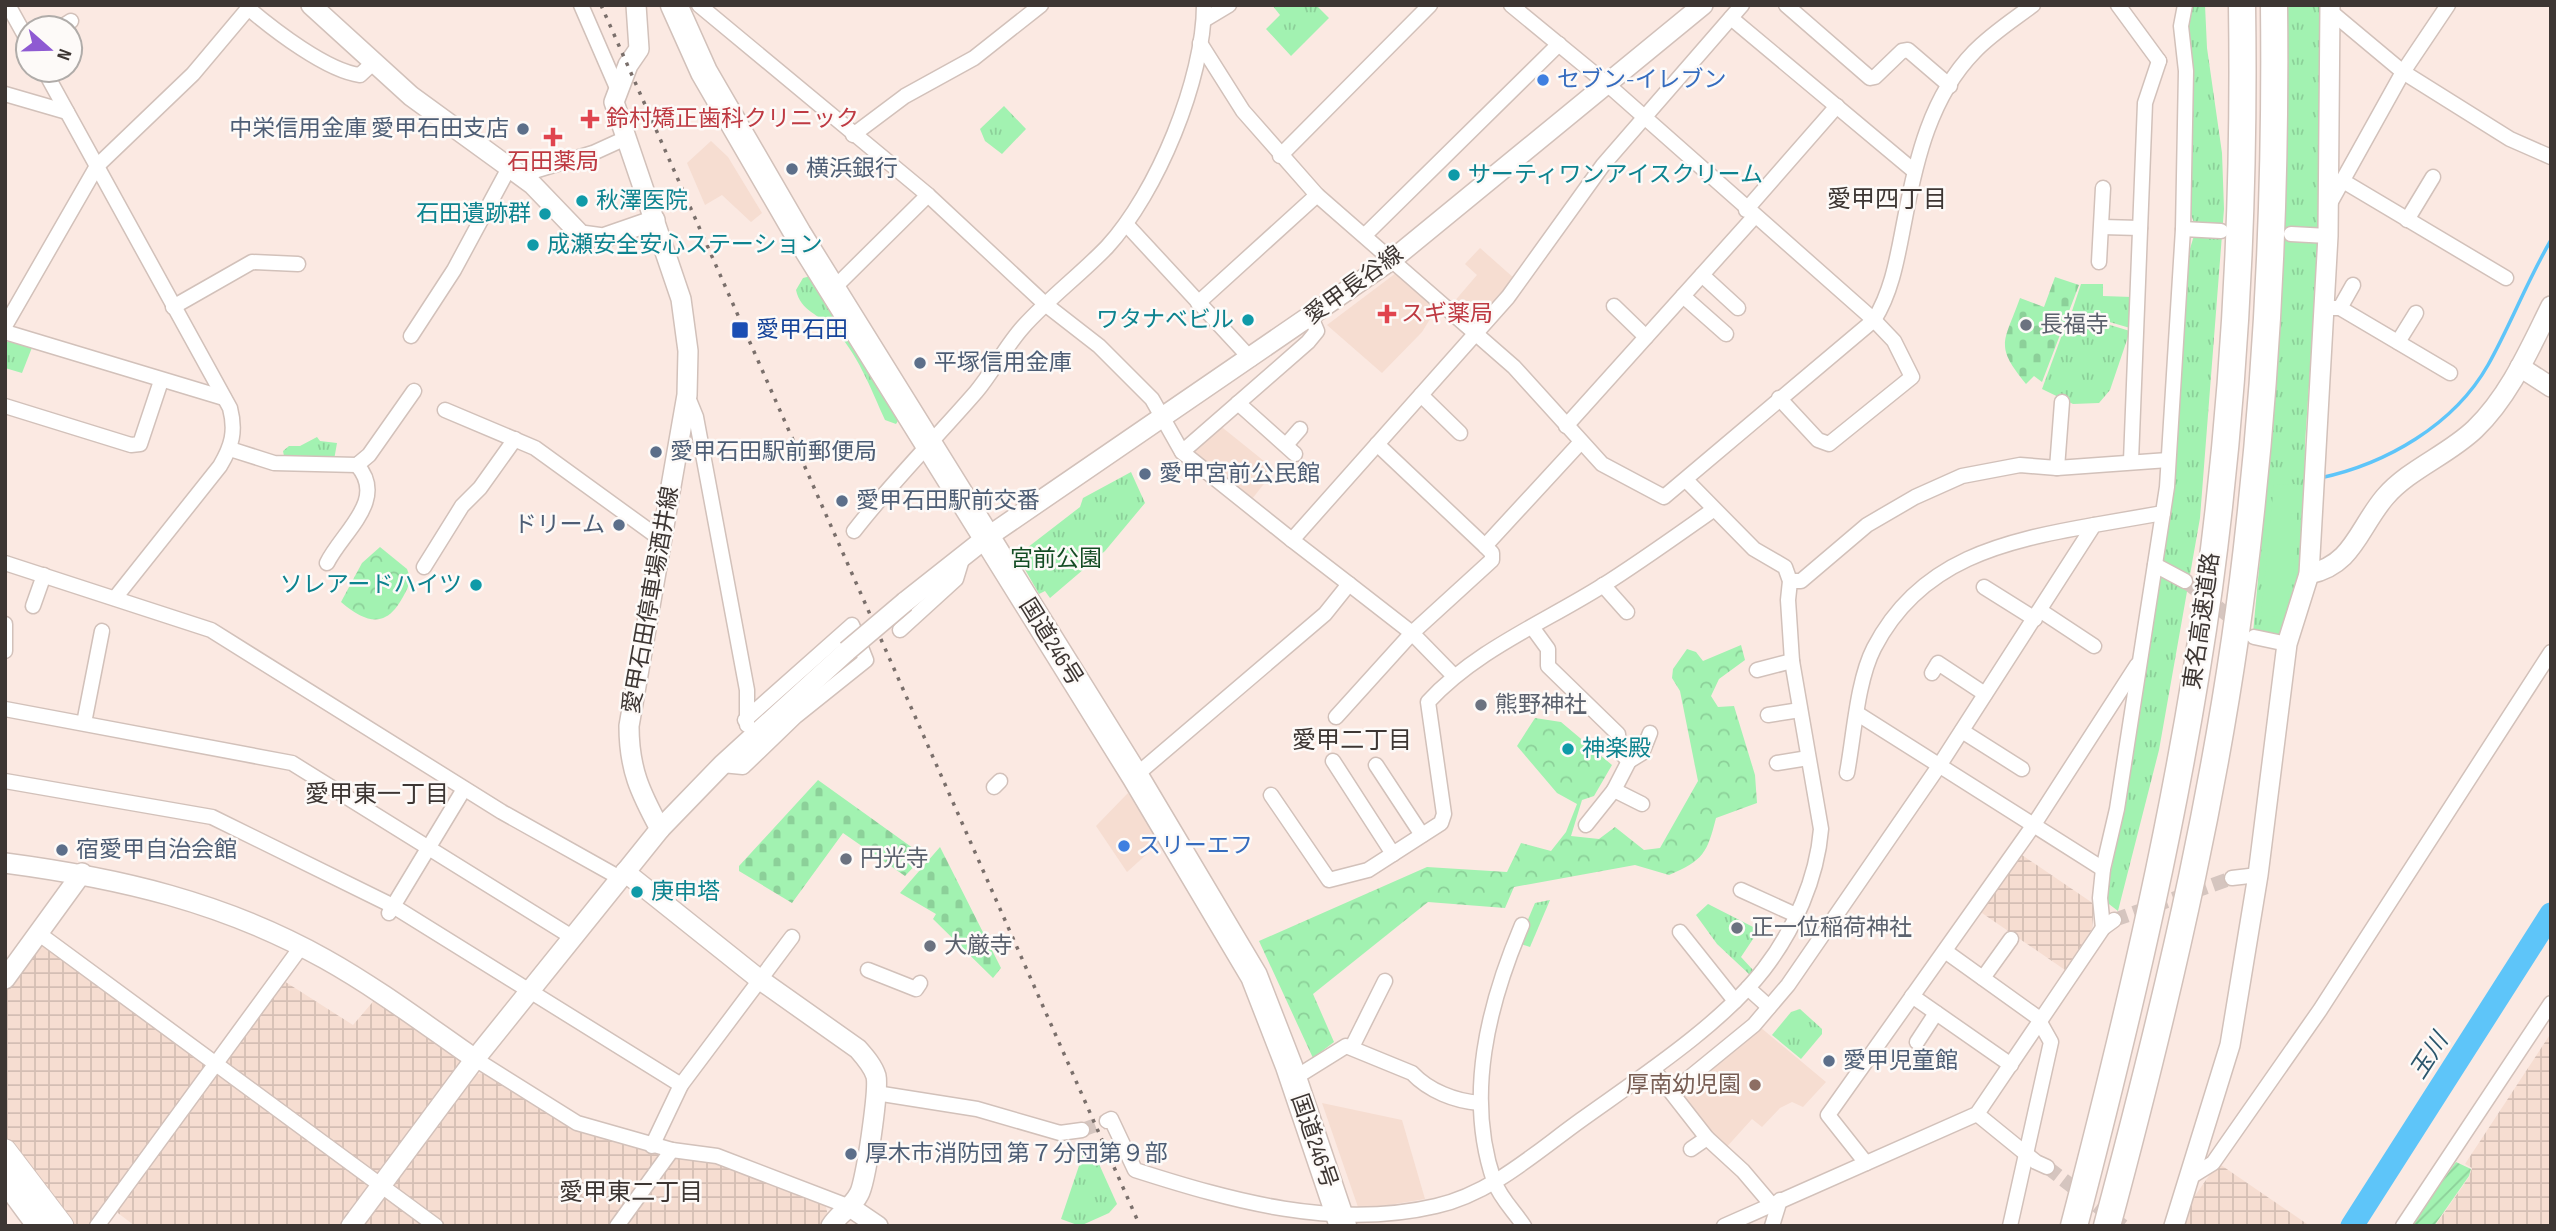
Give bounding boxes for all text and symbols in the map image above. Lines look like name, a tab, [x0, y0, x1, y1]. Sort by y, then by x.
north arrow	[14, 14, 84, 84]
text: N	[51, 46, 76, 63]
place label: セブン-イレブン	[1557, 66, 1726, 94]
marker: セブン-イレブン	[1535, 72, 1551, 88]
place label: 鈴村矯正歯科クリニック	[606, 105, 859, 133]
marker: 鈴村矯正歯科クリニック	[580, 109, 600, 129]
place label: 中栄信用金庫 愛甲石田支店	[229, 115, 509, 143]
marker: 中栄信用金庫 愛甲石田支店	[515, 121, 531, 137]
marker: 石田薬局	[545, 129, 561, 145]
place label: 石田薬局	[507, 148, 599, 176]
place label: 横浜銀行	[806, 155, 898, 183]
marker: 横浜銀行	[784, 161, 800, 177]
place label: サーティワンアイスクリーム	[1468, 161, 1763, 189]
marker: サーティワンアイスクリーム	[1446, 167, 1462, 183]
district label: 愛甲四丁目	[1827, 185, 1947, 214]
place label: 秋澤医院	[596, 187, 688, 215]
marker: 秋澤医院	[574, 193, 590, 209]
place label: 石田遺跡群	[416, 200, 531, 228]
marker: 石田遺跡群	[537, 206, 553, 222]
place label: 成瀬安全安心ステーション	[547, 231, 823, 259]
marker: 成瀬安全安心ステーション	[525, 237, 541, 253]
street label: 愛甲長谷線	[1299, 240, 1409, 330]
place label: スギ薬局	[1401, 300, 1493, 328]
place label: ワタナベビル	[1096, 306, 1234, 334]
marker: スギ薬局	[1379, 306, 1395, 322]
place label: 長福寺	[2040, 311, 2109, 339]
marker: ワタナベビル	[1240, 312, 1256, 328]
place label: 愛甲石田	[756, 316, 848, 344]
marker: 長福寺	[2018, 317, 2034, 333]
marker: 愛甲石田	[730, 320, 750, 340]
place label: 平塚信用金庫	[934, 349, 1072, 377]
marker: 平塚信用金庫	[912, 355, 928, 371]
place label: 愛甲石田駅前郵便局	[670, 438, 877, 466]
marker: 愛甲石田駅前郵便局	[648, 444, 664, 460]
place label: 愛甲宮前公民館	[1159, 460, 1320, 488]
marker: 愛甲宮前公民館	[1137, 466, 1153, 482]
street label: 愛甲石田停車場酒井線	[617, 484, 685, 716]
place label: 愛甲石田駅前交番	[856, 487, 1040, 515]
marker: 愛甲石田駅前交番	[834, 493, 850, 509]
place label: ドリーム	[514, 511, 605, 539]
marker: ドリーム	[611, 517, 627, 533]
park label: 宮前公園	[1010, 545, 1102, 573]
street label: 東名高速道路	[2179, 551, 2225, 691]
place label: ソレアードハイツ	[280, 571, 462, 599]
marker: ソレアードハイツ	[468, 577, 484, 593]
street label: 国道246号	[1013, 593, 1089, 691]
place label: 熊野神社	[1495, 691, 1587, 719]
marker: 熊野神社	[1473, 697, 1489, 713]
district label: 愛甲二丁目	[1292, 726, 1412, 755]
place label: 神楽殿	[1582, 735, 1651, 763]
marker: 神楽殿	[1560, 741, 1576, 757]
district label: 愛甲東一丁目	[305, 780, 449, 809]
place label: スリーエフ	[1138, 832, 1253, 860]
place label: 宿愛甲自治会館	[76, 836, 237, 864]
marker: スリーエフ	[1116, 838, 1132, 854]
marker: 宿愛甲自治会館	[54, 842, 70, 858]
place label: 円光寺	[860, 845, 929, 873]
marker: 円光寺	[838, 851, 854, 867]
place label: 庚申塔	[651, 878, 720, 906]
marker: 庚申塔	[629, 884, 645, 900]
place label: 正一位稲荷神社	[1751, 914, 1912, 942]
marker: 正一位稲荷神社	[1729, 920, 1745, 936]
place label: 大厳寺	[944, 932, 1013, 960]
marker: 大厳寺	[922, 938, 938, 954]
water label: 玉川	[2404, 1025, 2456, 1084]
place label: 愛甲児童館	[1843, 1047, 1958, 1075]
marker: 愛甲児童館	[1821, 1053, 1837, 1069]
place label: 厚南幼児園	[1626, 1071, 1741, 1099]
marker: 厚南幼児園	[1747, 1077, 1763, 1093]
street label: 国道246号	[1285, 1090, 1343, 1192]
place label: 厚木市消防団 第７分団第９部	[865, 1140, 1168, 1168]
marker: 厚木市消防団 第７分団第９部	[843, 1146, 859, 1162]
district label: 愛甲東二丁目	[559, 1178, 703, 1207]

